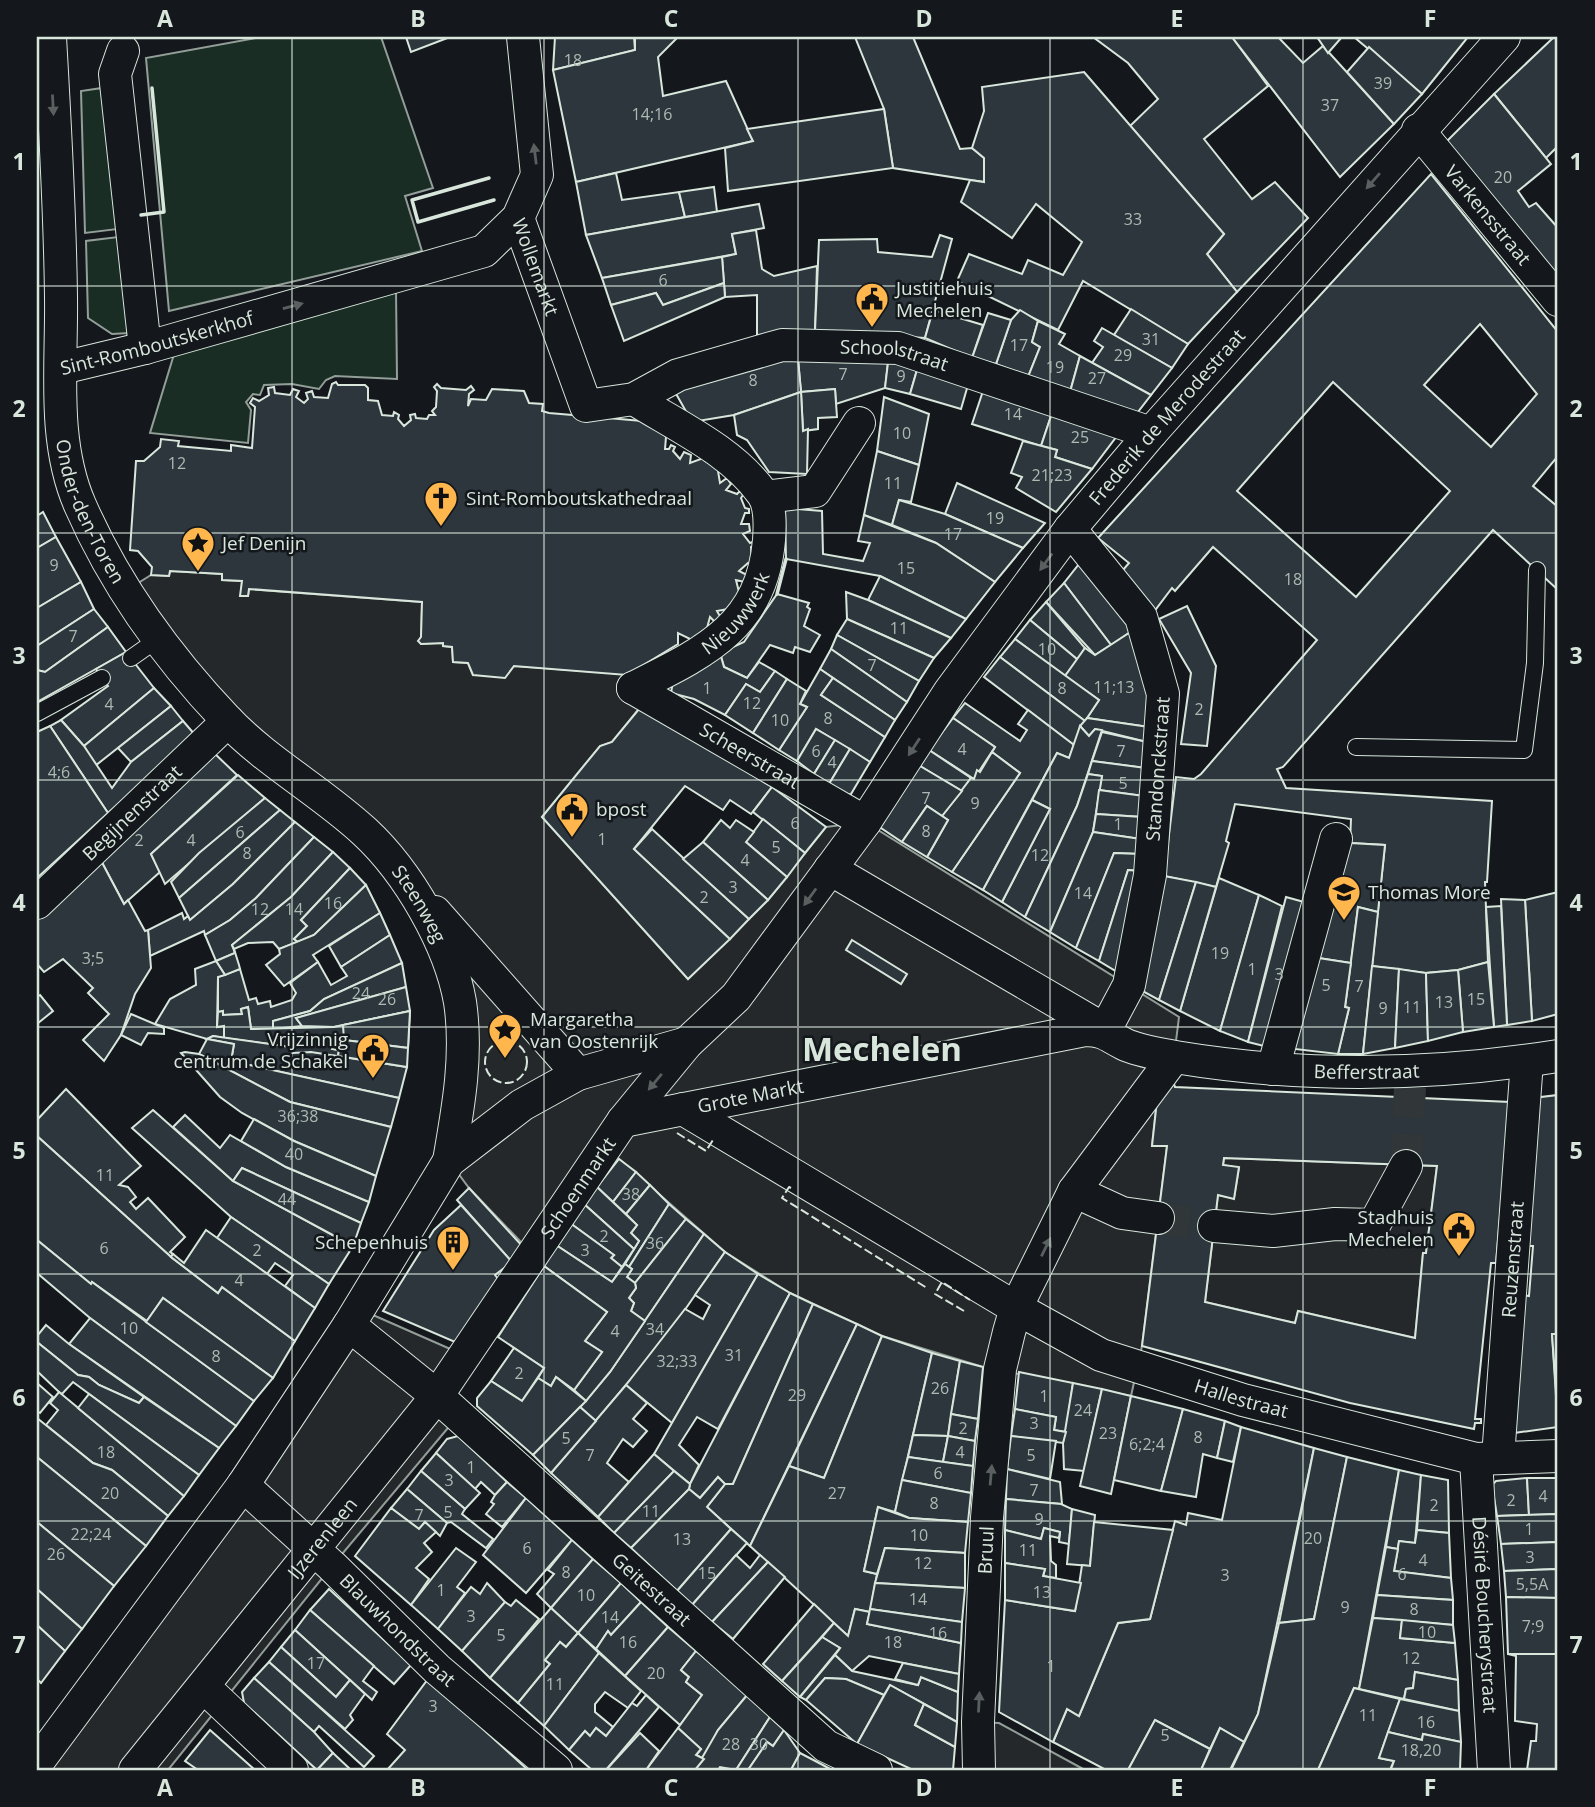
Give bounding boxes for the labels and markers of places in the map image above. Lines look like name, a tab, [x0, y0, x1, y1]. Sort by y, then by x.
place label: Justitiehuis Mechelen	[894, 275, 993, 323]
public building icon: Justitiehuis Mechelen	[853, 280, 891, 329]
church icon: Sint-Romboutskathedraal	[422, 479, 460, 528]
place label: Sint-Romboutskathedraal	[466, 485, 692, 511]
place icon: Jef Denijn	[179, 524, 217, 573]
place label: Jef Denijn	[220, 530, 306, 556]
public building icon: bpost	[553, 790, 591, 839]
place label: bpost	[596, 796, 647, 822]
school or university icon: Thomas More	[1325, 873, 1363, 922]
place label: Thomas More	[1368, 879, 1491, 905]
place label: Margaretha van Oostenrijk	[530, 1006, 658, 1054]
place icon: Margaretha van Oostenrijk	[486, 1011, 524, 1060]
place label: Vrijzinnig centrum de Schakel	[173, 1026, 348, 1074]
public building icon: Vrijzinnig centrum de Schakel	[354, 1031, 392, 1080]
place label: Stadhuis Mechelen	[1348, 1204, 1434, 1252]
public building icon: Stadhuis Mechelen	[1440, 1209, 1478, 1258]
building icon: Schepenhuis	[434, 1223, 472, 1272]
place label: Schepenhuis	[315, 1229, 428, 1255]

